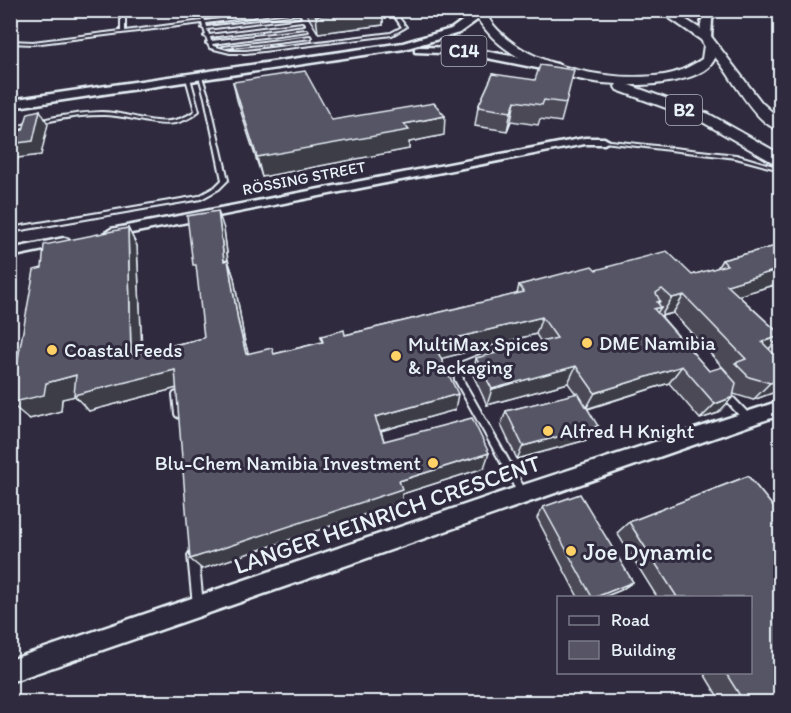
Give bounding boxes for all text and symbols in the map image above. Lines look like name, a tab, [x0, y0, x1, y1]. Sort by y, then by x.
road number: C14	[442, 36, 486, 66]
road number: B2	[666, 95, 702, 125]
street label: RÖSSING STREET	[241, 157, 367, 199]
place label: DME Namibia	[599, 331, 716, 355]
place label: MultiMax Spices & Packaging	[408, 332, 549, 379]
marker: DME Namibia	[580, 336, 594, 350]
place label: Coastal Feeds	[64, 338, 183, 362]
marker: Coastal Feeds	[45, 343, 59, 357]
marker: MultiMax Spices & Packaging	[389, 349, 403, 363]
place label: Alfred H Knight	[560, 419, 695, 443]
marker: Alfred H Knight	[541, 424, 555, 438]
street label: LANGER HEINRICH CRESCENT	[230, 448, 545, 580]
place label: Blu-Chem Namibia Investment	[155, 451, 421, 475]
marker: Blu-Chem Namibia Investment	[426, 456, 440, 470]
place label: Joe Dynamic	[583, 537, 713, 566]
marker: Joe Dynamic	[564, 544, 578, 558]
legend	[557, 596, 752, 674]
text: Road	[611, 609, 650, 631]
text: Building	[611, 639, 677, 661]

